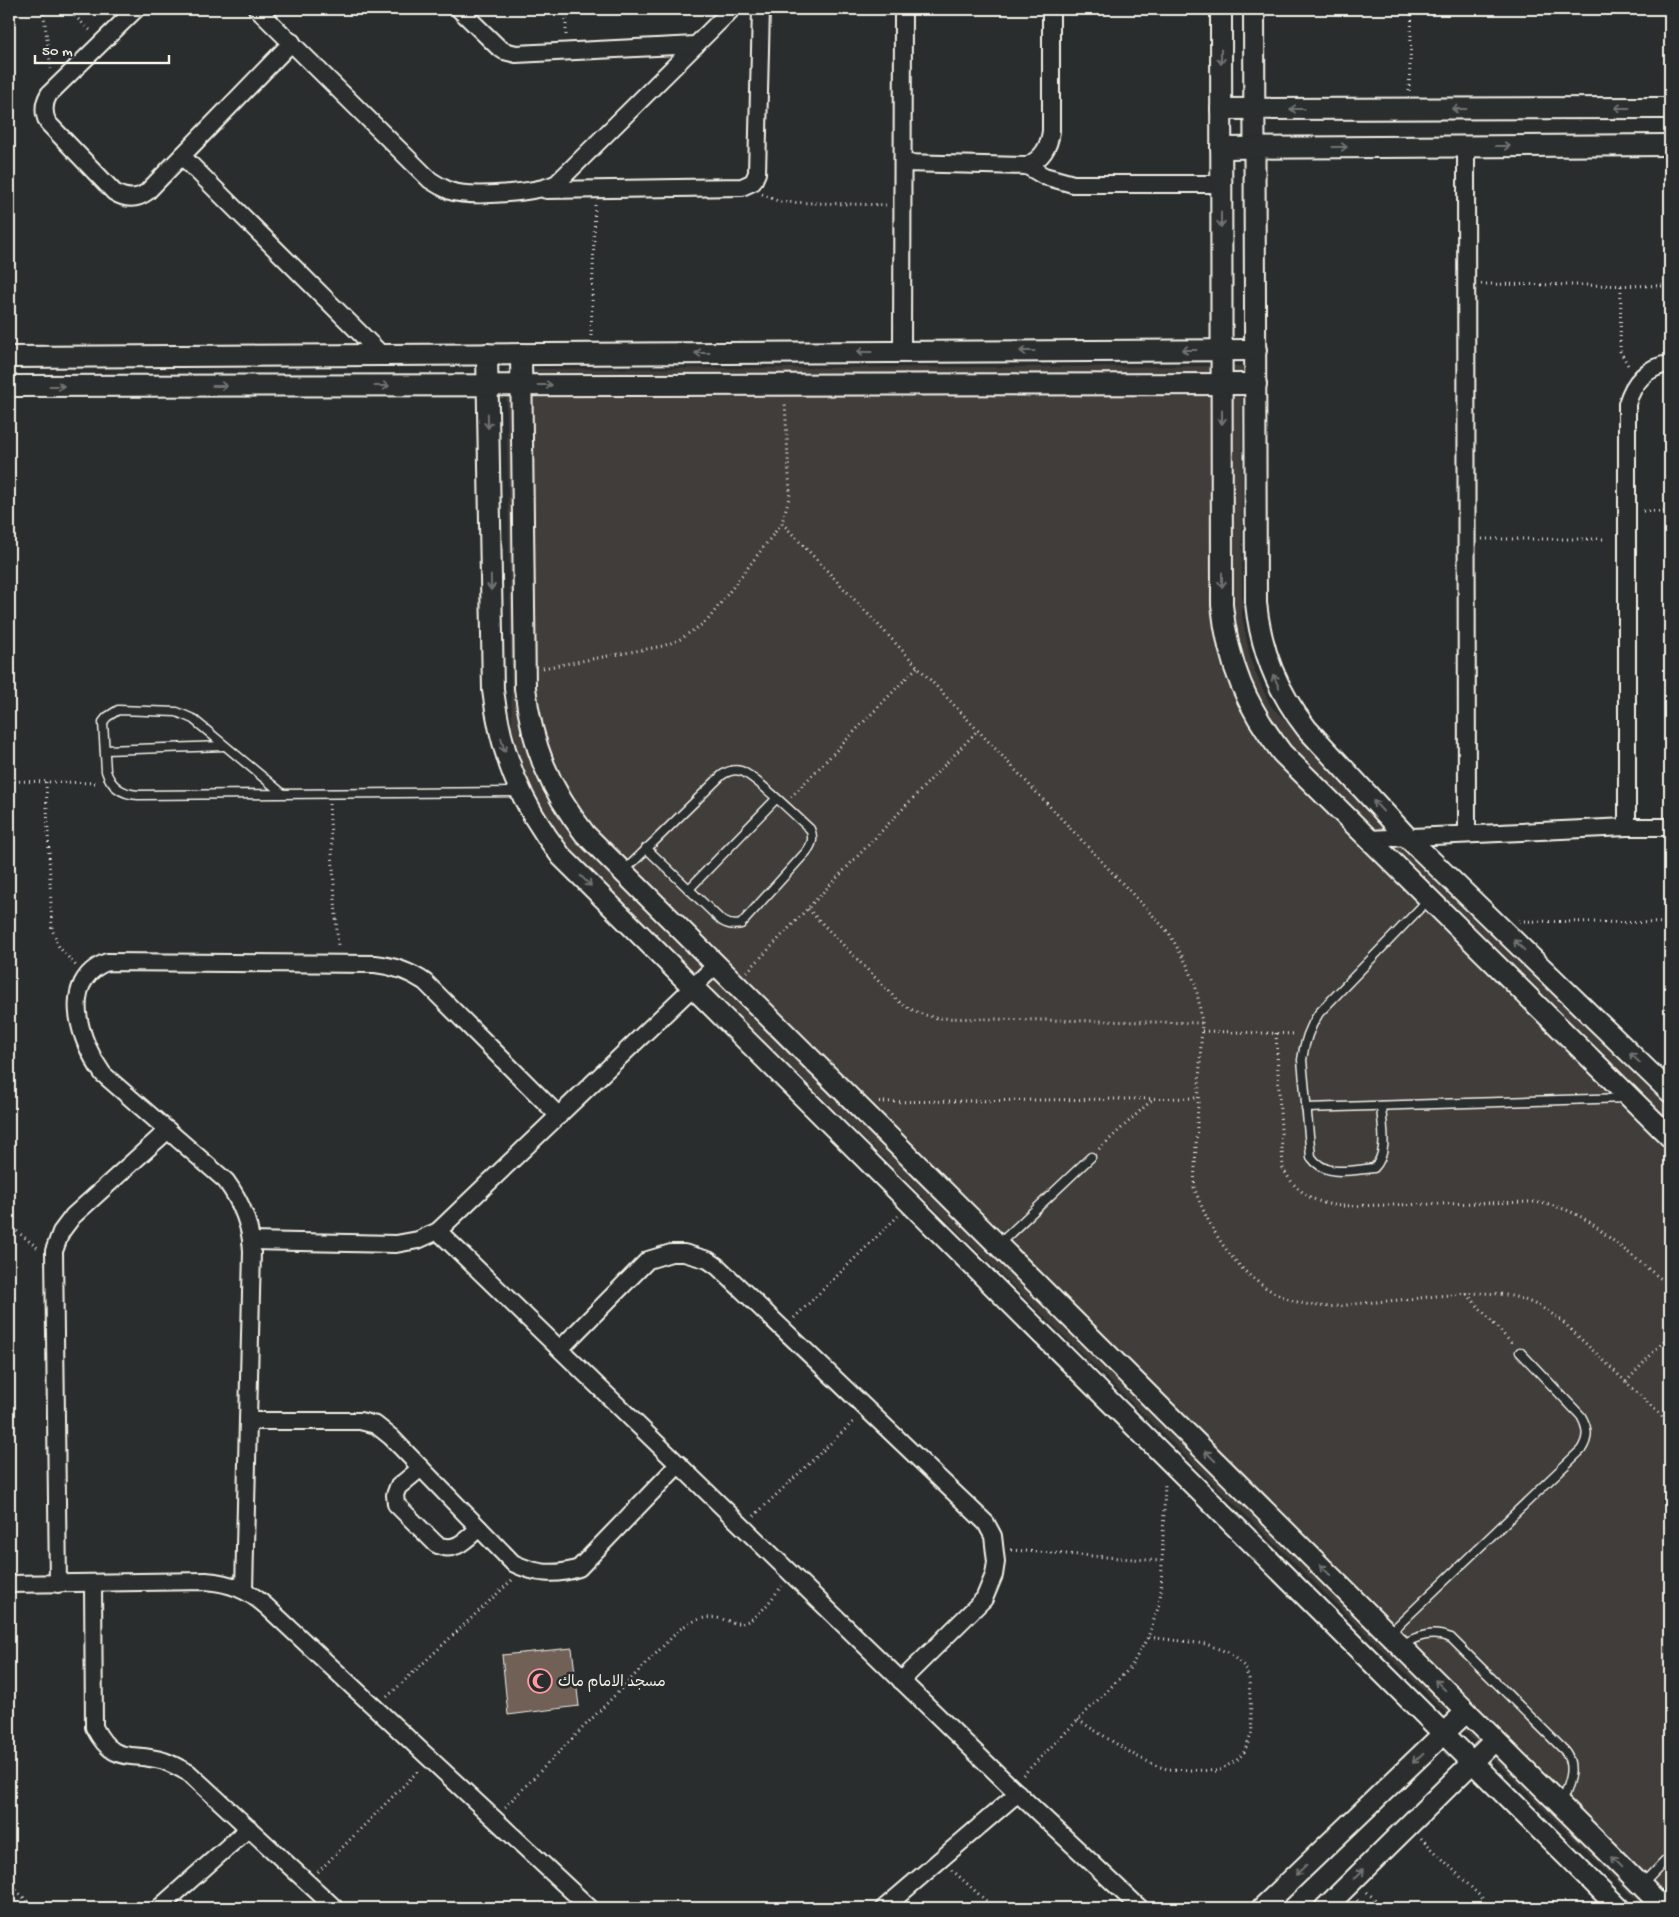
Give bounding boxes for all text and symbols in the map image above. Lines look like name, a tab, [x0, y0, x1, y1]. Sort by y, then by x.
scale bar	[35, 32, 169, 64]
text: 50 m	[42, 43, 73, 61]
one-way arrow	[1216, 49, 1226, 65]
one-way arrow	[1289, 104, 1305, 114]
one-way arrow	[1451, 104, 1468, 114]
one-way arrow	[1614, 104, 1630, 113]
one-way arrow	[1494, 141, 1510, 151]
one-way arrow	[1332, 142, 1348, 152]
one-way arrow	[1216, 212, 1226, 228]
one-way arrow	[1182, 345, 1198, 355]
one-way arrow	[1019, 346, 1036, 356]
one-way arrow	[857, 347, 873, 357]
one-way arrow	[694, 348, 710, 358]
one-way arrow	[536, 380, 553, 390]
one-way arrow	[49, 381, 65, 391]
one-way arrow	[212, 381, 228, 391]
one-way arrow	[374, 381, 390, 391]
one-way arrow	[1217, 409, 1227, 425]
one-way arrow	[483, 412, 493, 428]
one-way arrow	[1217, 572, 1227, 588]
one-way arrow	[486, 574, 496, 591]
one-way arrow	[1271, 674, 1280, 689]
one-way arrow	[498, 736, 508, 752]
one-way arrow	[1373, 799, 1384, 812]
one-way arrow	[580, 875, 593, 887]
one-way arrow	[1512, 939, 1525, 951]
one-way arrow	[1629, 1052, 1642, 1064]
one-way arrow	[1204, 1450, 1216, 1462]
one-way arrow	[1319, 1564, 1331, 1576]
mosque icon: مسجد الامام ماك	[527, 1668, 553, 1694]
place label: مسجد الامام ماك	[558, 1674, 666, 1692]
one-way arrow	[1434, 1679, 1446, 1692]
one-way arrow	[1412, 1752, 1425, 1764]
one-way arrow	[1611, 1855, 1623, 1868]
one-way arrow	[1294, 1864, 1307, 1876]
one-way arrow	[1353, 1868, 1365, 1880]

